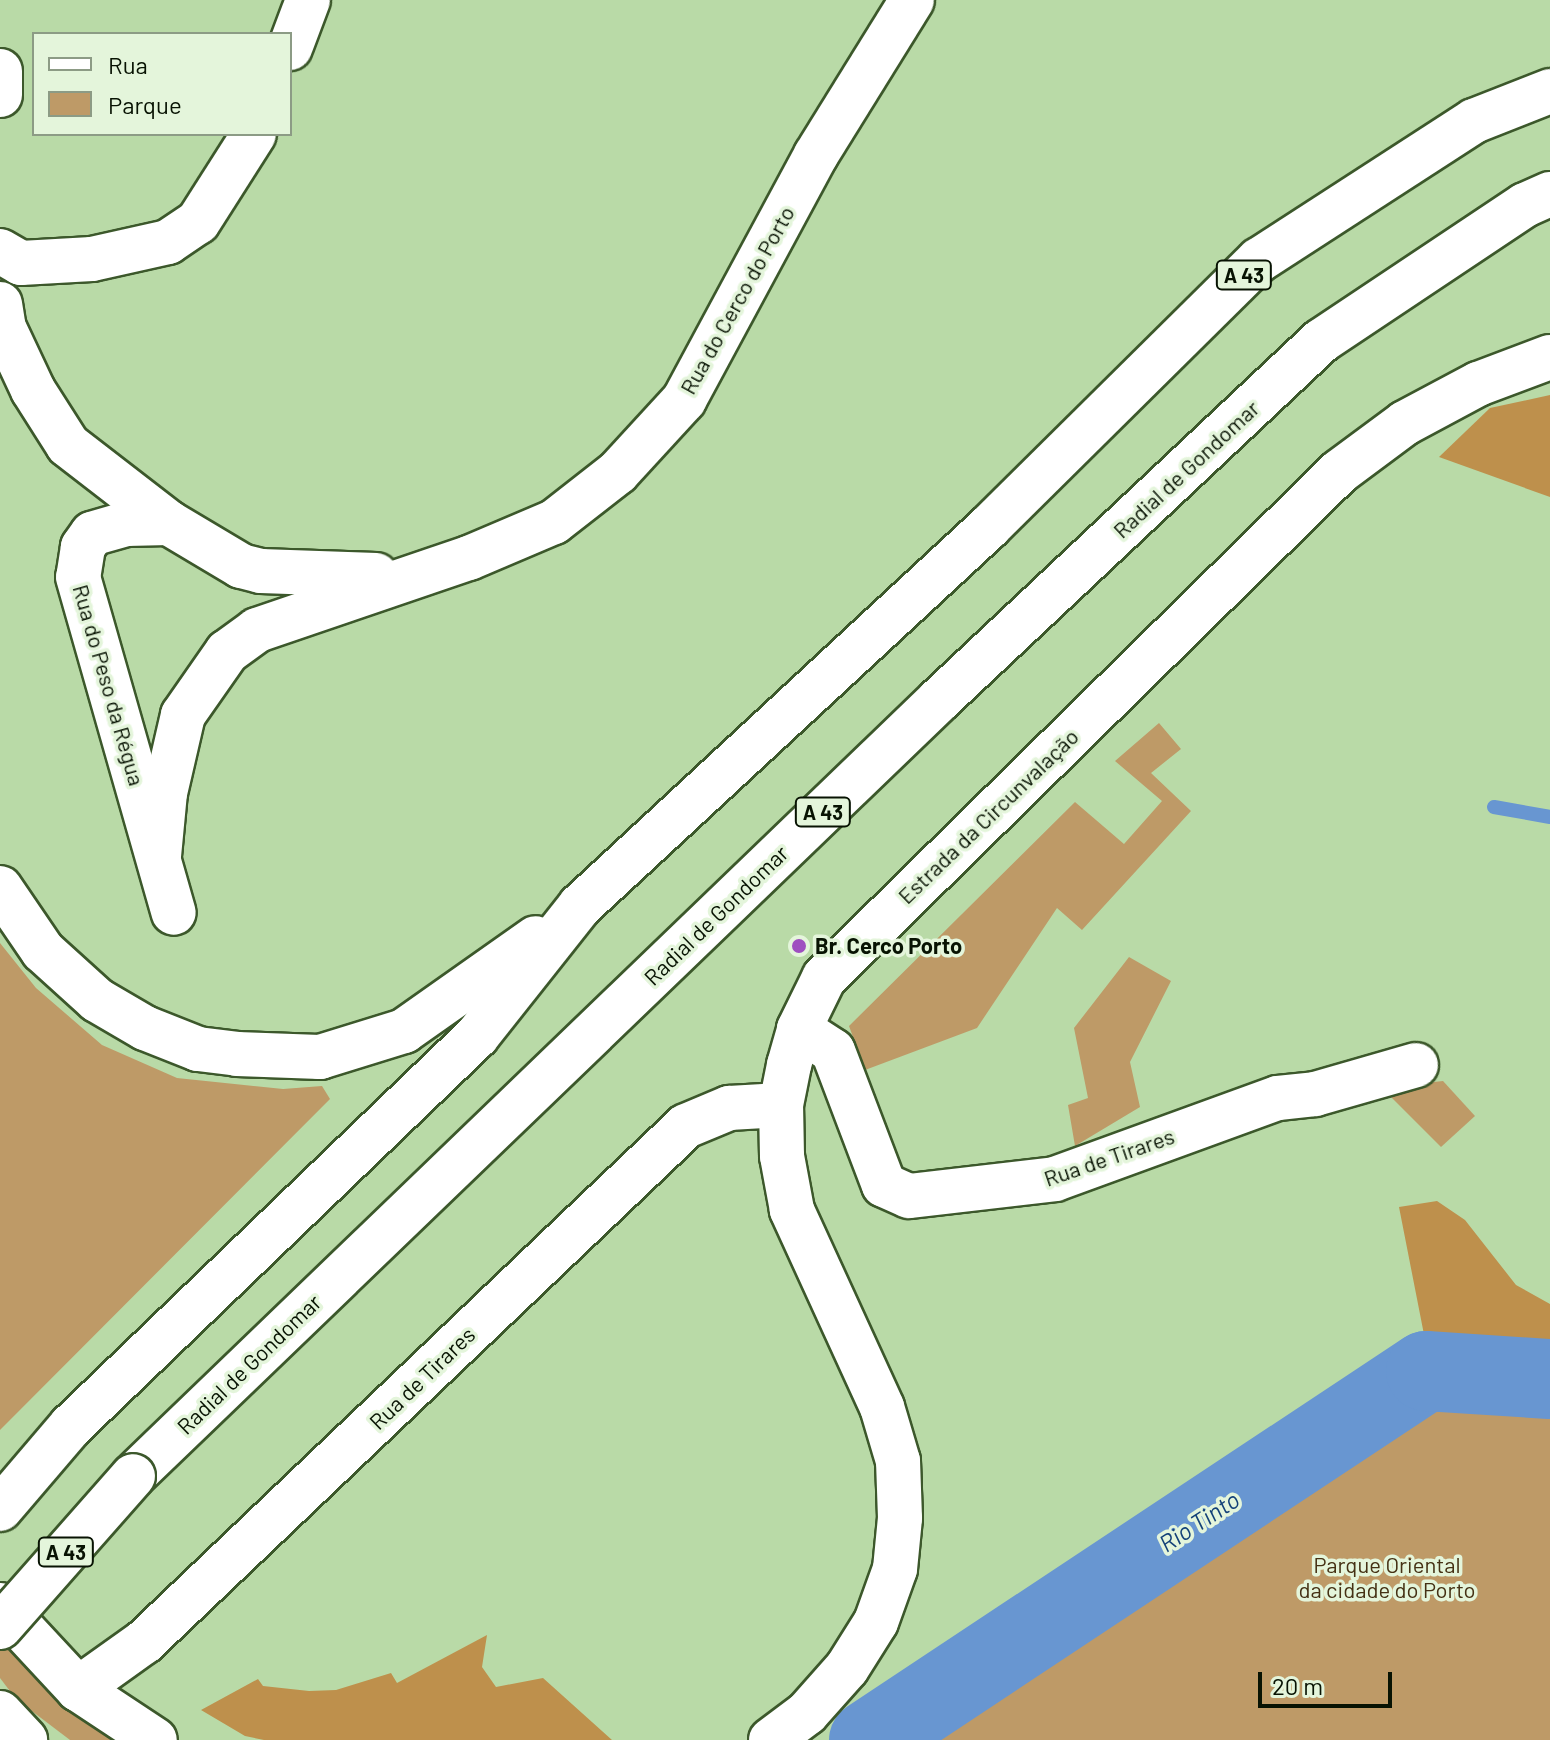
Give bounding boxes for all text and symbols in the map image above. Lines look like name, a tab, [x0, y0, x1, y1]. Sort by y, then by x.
legend	[32, 32, 292, 136]
text: Rua	[108, 50, 148, 79]
text: Parque	[108, 90, 182, 119]
street label: Rua do Cerco do Porto	[674, 201, 800, 399]
road number: A 43	[1214, 259, 1274, 291]
street label: Radial de Gondomar	[1108, 395, 1264, 543]
street label: Rua do Peso da Régua	[68, 581, 150, 789]
street label: Estrada da Circunvalação	[892, 723, 1084, 909]
road number: A 43	[793, 796, 853, 828]
street label: Radial de Gondomar	[639, 840, 793, 990]
place label: Br. Cerco Porto	[815, 933, 962, 959]
marker: Br. Cerco Porto	[790, 937, 808, 955]
street label: Rua de Tirares	[1040, 1122, 1178, 1192]
street label: Radial de Gondomar	[172, 1289, 326, 1439]
street label: Rua de Tirares	[364, 1321, 480, 1435]
water label: Rio Tinto	[1154, 1484, 1244, 1558]
road number: A 43	[36, 1536, 96, 1568]
park label: Parque Oriental da cidade do Porto	[1298, 1551, 1476, 1602]
scale bar	[1262, 1656, 1396, 1706]
text: 20 m	[1272, 1671, 1323, 1700]

